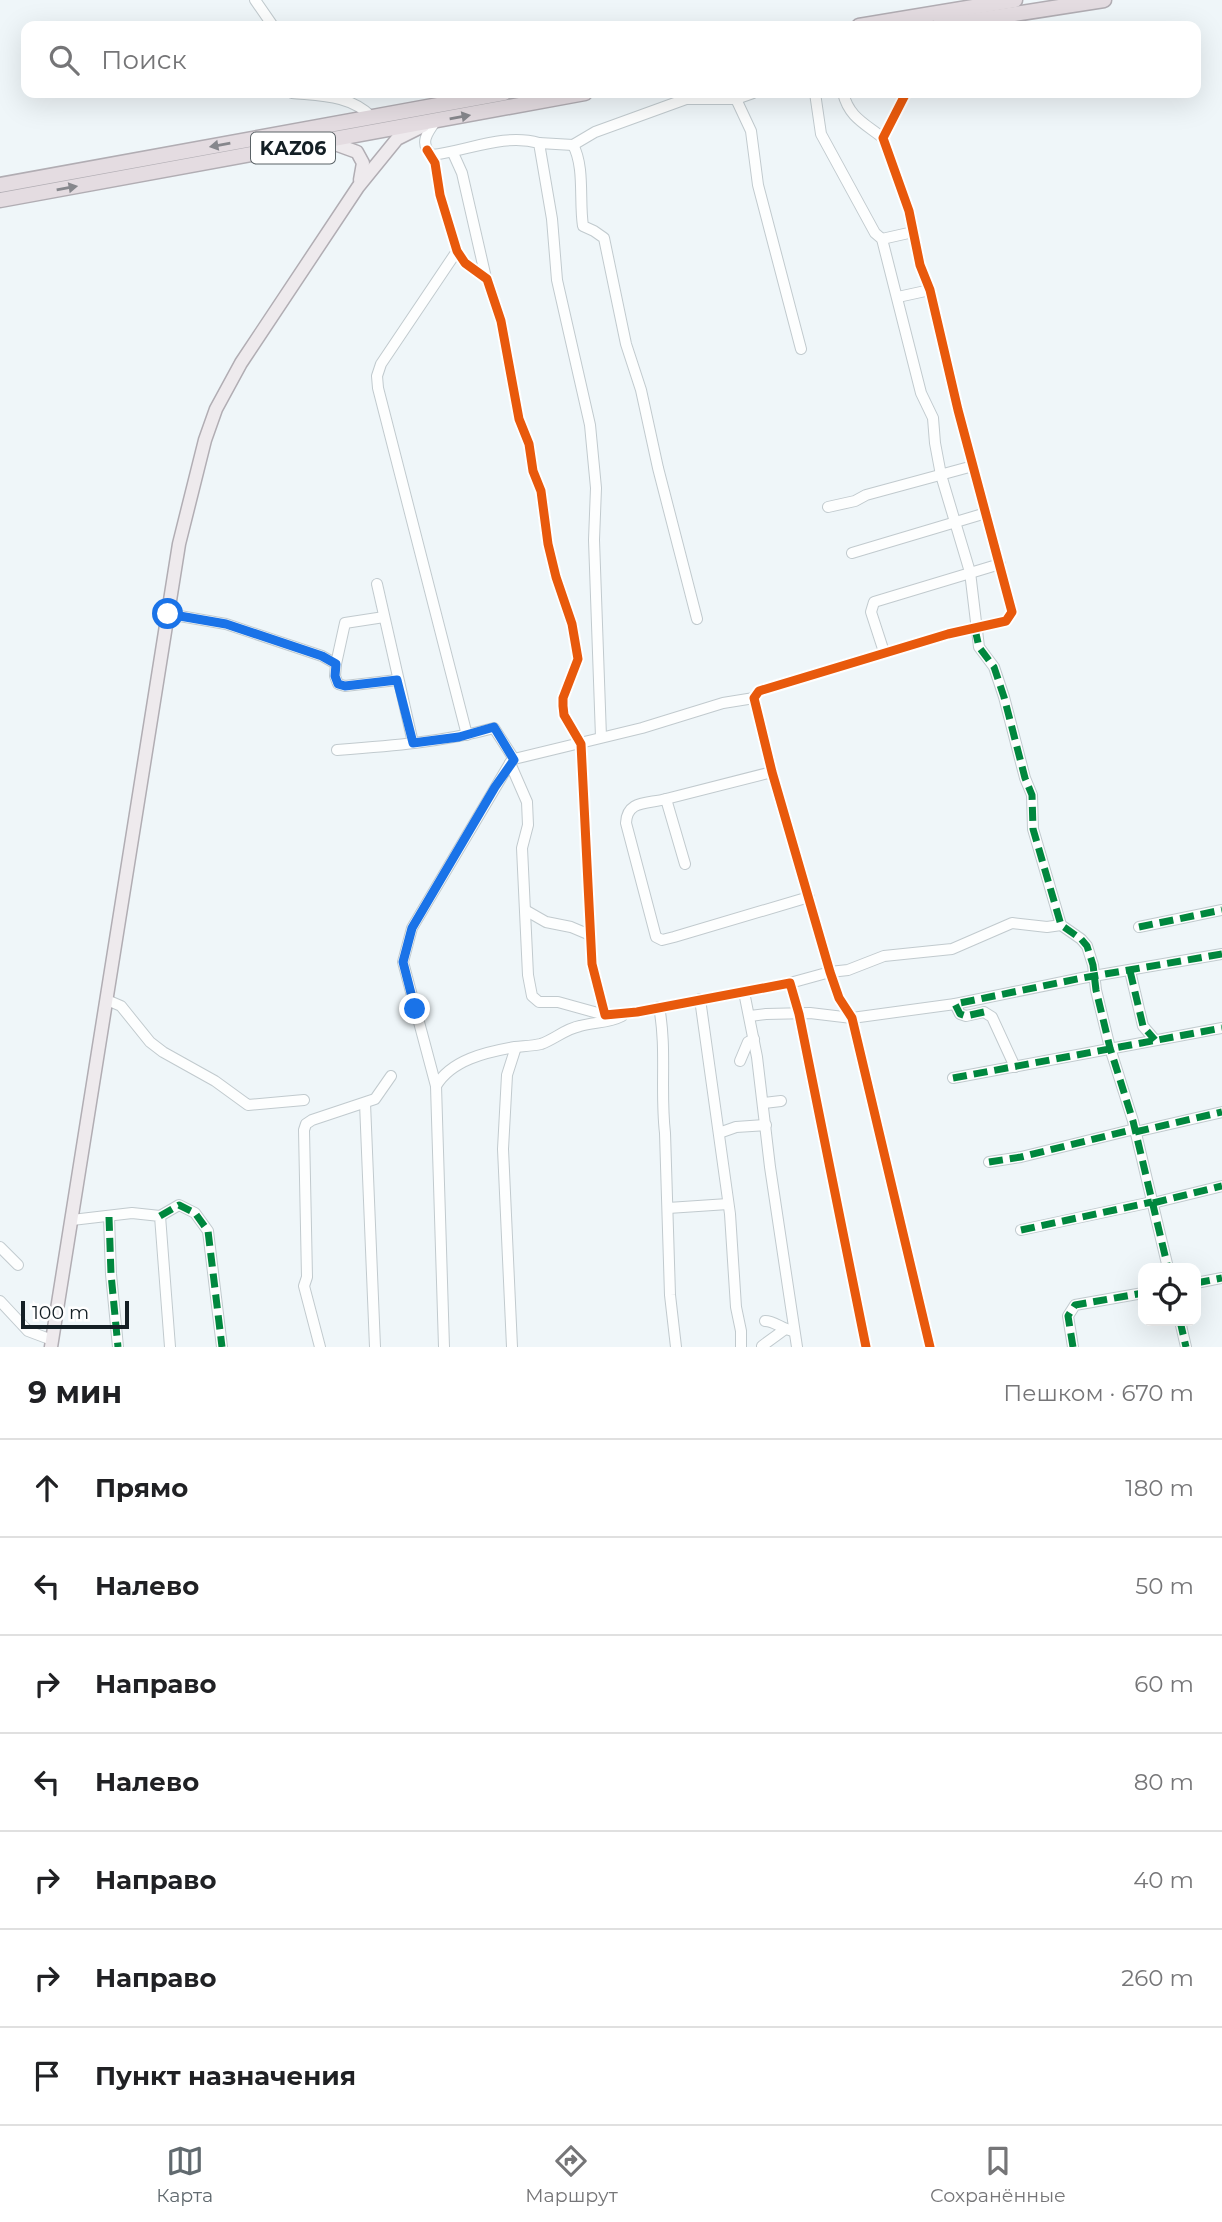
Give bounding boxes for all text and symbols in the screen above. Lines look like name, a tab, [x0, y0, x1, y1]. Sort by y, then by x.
search box	[21, 21, 1201, 98]
icon: search	[45, 41, 83, 79]
text: Поиск	[101, 44, 187, 76]
one-way arrow	[449, 111, 471, 122]
road number: KАZ06	[251, 132, 335, 164]
one-way arrow	[209, 140, 231, 151]
one-way arrow	[56, 182, 78, 193]
route start	[152, 598, 183, 629]
route end	[399, 993, 430, 1024]
map controls	[1138, 1263, 1201, 1326]
button: locate	[1138, 1263, 1201, 1326]
scale bar	[21, 1298, 130, 1330]
text: 100 m	[32, 1301, 89, 1324]
text: 9 мин	[28, 1374, 122, 1411]
text: Пешком · 670 m	[1003, 1379, 1194, 1407]
icon: ahead	[28, 1469, 66, 1507]
text: Прямо	[95, 1472, 188, 1504]
text: 180 m	[1125, 1474, 1194, 1502]
icon: left	[28, 1567, 66, 1605]
text: Налево	[95, 1570, 199, 1602]
text: 50 m	[1135, 1572, 1194, 1600]
icon: right	[28, 1665, 66, 1703]
text: Направо	[95, 1668, 216, 1700]
text: 60 m	[1134, 1670, 1194, 1698]
icon: left	[28, 1763, 66, 1801]
text: Налево	[95, 1766, 199, 1798]
text: 80 m	[1134, 1768, 1194, 1796]
icon: right	[28, 1861, 66, 1899]
text: Направо	[95, 1864, 216, 1896]
text: 40 m	[1133, 1866, 1194, 1894]
icon: right	[28, 1959, 66, 1997]
text: Направо	[95, 1962, 216, 1994]
text: 260 m	[1121, 1964, 1194, 1992]
icon: arrive	[28, 2057, 66, 2095]
text: Пункт назначения	[95, 2060, 356, 2092]
tab: Карта	[156, 2142, 213, 2207]
tab: Маршрут	[525, 2142, 618, 2207]
tab: Сохранённые	[930, 2142, 1066, 2207]

